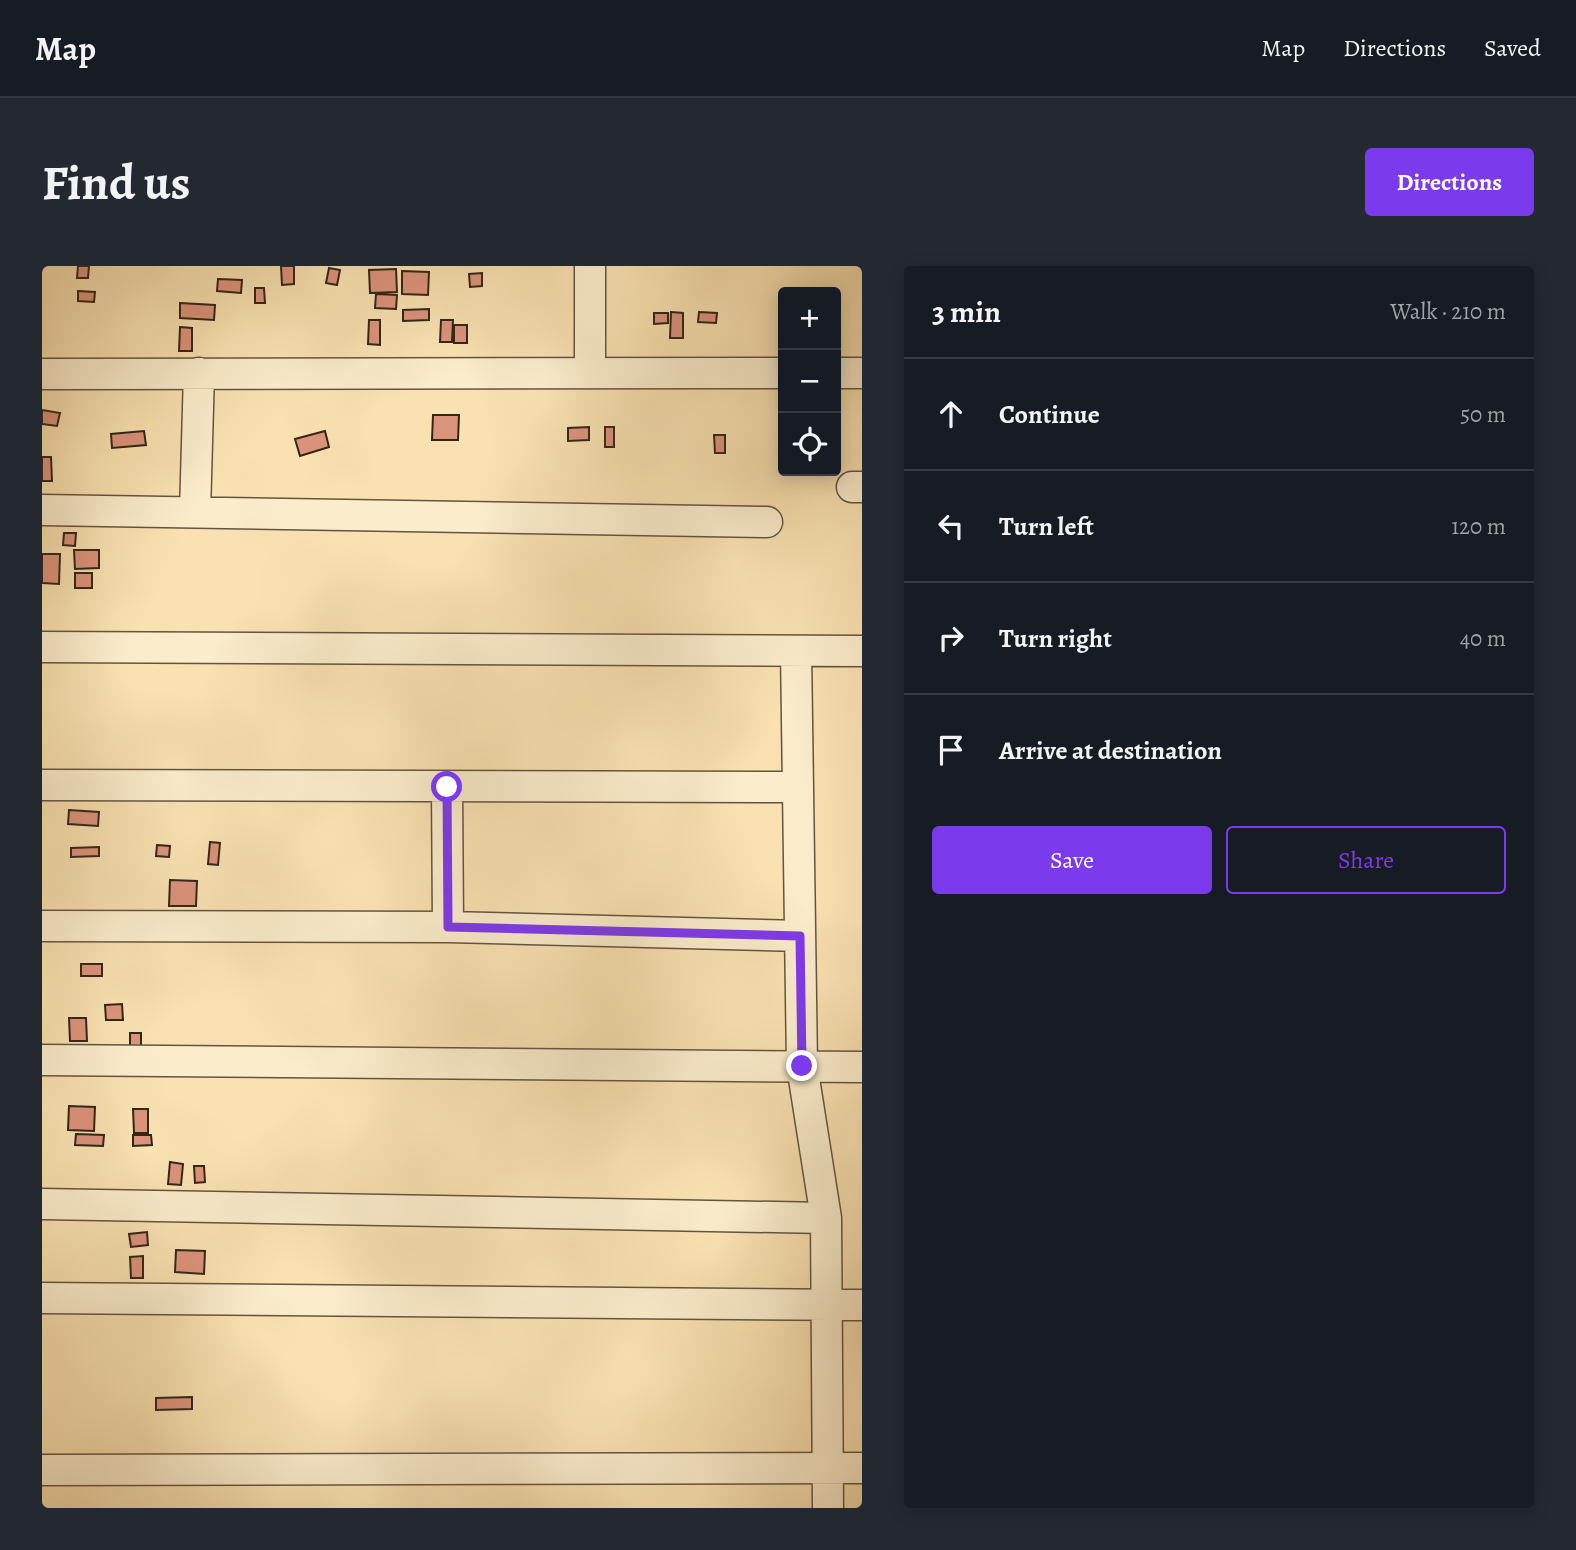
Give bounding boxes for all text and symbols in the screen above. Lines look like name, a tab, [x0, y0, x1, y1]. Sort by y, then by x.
text: Map	[35, 26, 96, 71]
text: Map	[1261, 32, 1305, 64]
text: Directions	[1343, 32, 1446, 64]
text: Saved	[1484, 32, 1541, 64]
button: Directions	[1365, 148, 1534, 216]
text: Find us	[42, 149, 190, 216]
map controls	[778, 287, 841, 476]
button: +	[778, 287, 841, 350]
text: 3 min	[932, 292, 1001, 332]
text: Walk · 210 m	[1390, 296, 1506, 327]
button: −	[778, 350, 841, 413]
icon: ahead	[932, 395, 970, 433]
text: Continue	[999, 397, 1100, 432]
text: 50 m	[1460, 399, 1506, 430]
button: locate	[778, 413, 841, 476]
icon: left	[932, 507, 970, 545]
text: Turn left	[999, 509, 1094, 544]
text: 120 m	[1451, 511, 1506, 542]
icon: right	[932, 619, 970, 657]
text: Turn right	[999, 621, 1112, 656]
text: 40 m	[1460, 623, 1506, 654]
icon: arrive	[932, 731, 970, 769]
text: Arrive at destination	[999, 733, 1222, 768]
route start	[431, 771, 462, 802]
button: Save	[932, 826, 1212, 894]
button: Share	[1226, 826, 1506, 894]
route end	[786, 1050, 817, 1081]

